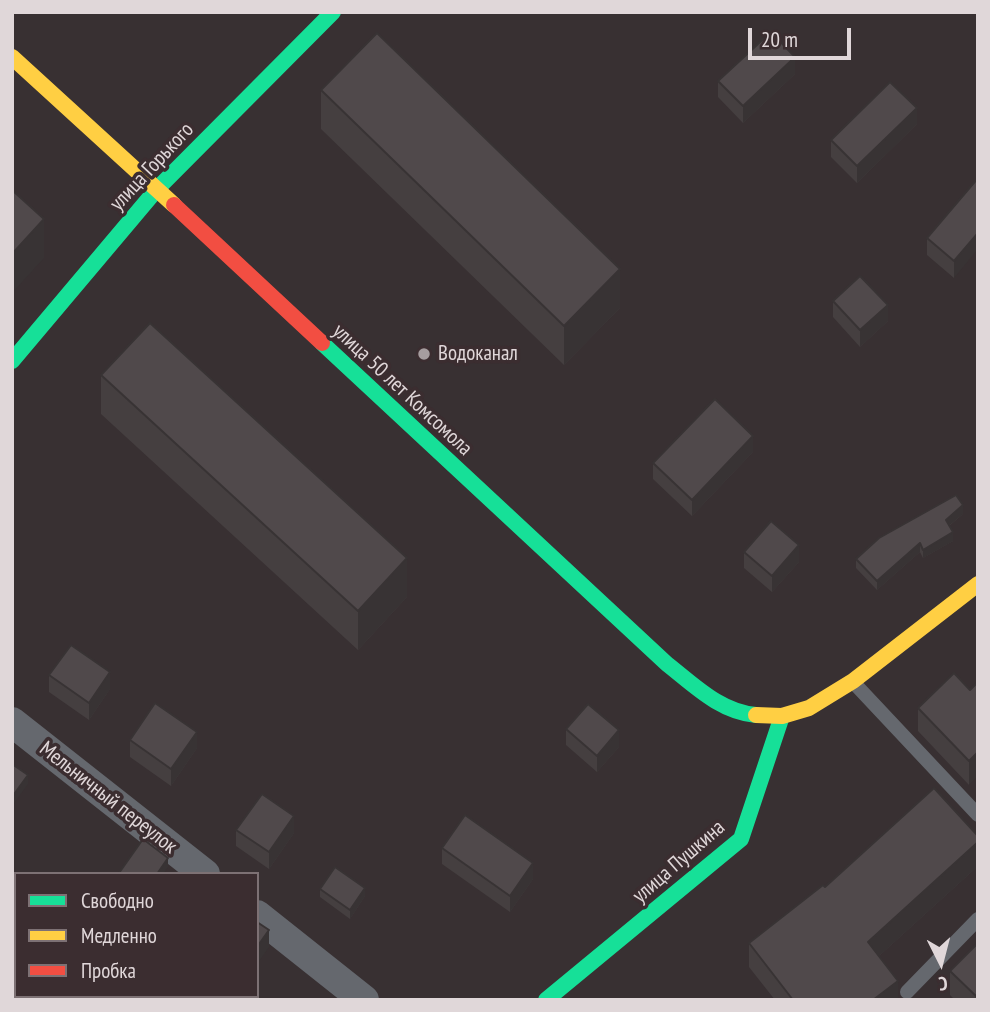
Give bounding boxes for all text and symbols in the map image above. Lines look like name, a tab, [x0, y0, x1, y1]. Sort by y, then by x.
scale bar	[752, 14, 855, 58]
text: 20 m	[761, 26, 798, 53]
street label: улица Горького	[105, 118, 199, 216]
street label: улица 50 лет Комсомола	[327, 319, 477, 461]
place label: Водоканал	[438, 341, 518, 367]
marker: Водоканал	[416, 346, 432, 362]
street label: Мельничный переулок	[34, 737, 182, 859]
street label: улица Пушкина	[628, 815, 730, 909]
legend	[14, 872, 259, 998]
text: Свободно	[81, 887, 154, 914]
text: Медленно	[81, 922, 157, 949]
north arrow	[906, 928, 976, 998]
text: Пробка	[81, 957, 136, 984]
text: С	[938, 971, 949, 996]

